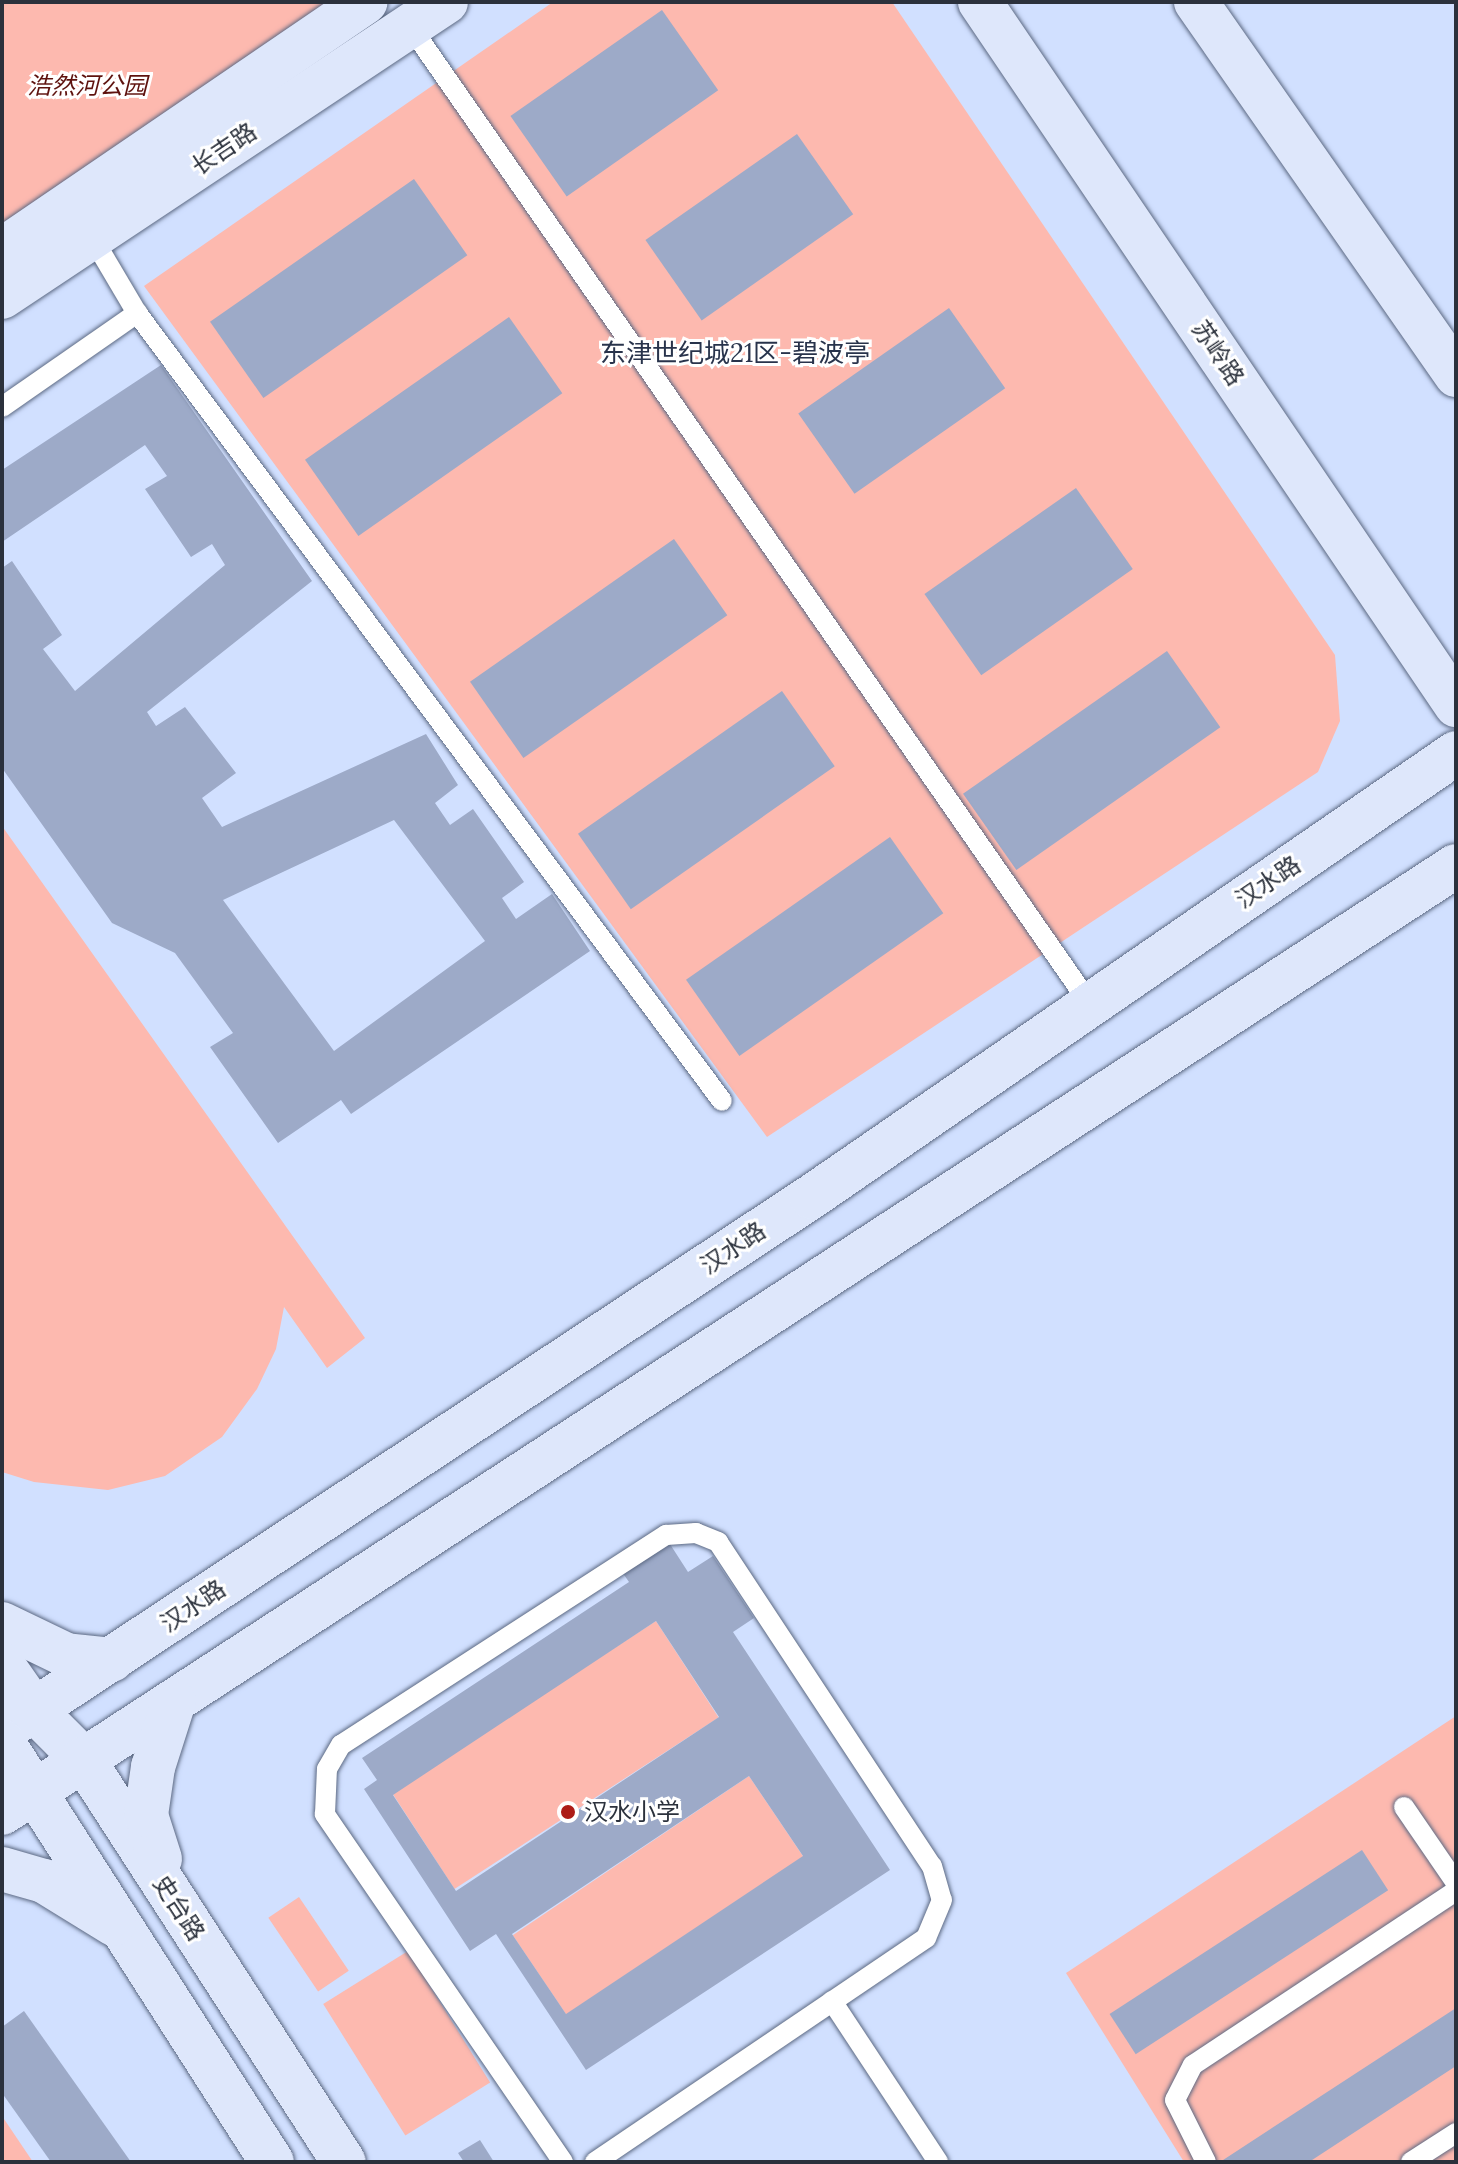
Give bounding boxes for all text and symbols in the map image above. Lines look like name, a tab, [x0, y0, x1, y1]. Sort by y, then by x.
park label: 浩然河公园	[27, 72, 147, 100]
street label: 长吉路	[186, 117, 262, 181]
street label: 苏岭路	[1186, 315, 1250, 391]
district label: 东津世纪城21区-碧波亭	[600, 337, 870, 369]
street label: 汉水路	[1230, 850, 1306, 914]
street label: 汉水路	[695, 1216, 771, 1280]
street label: 汉水路	[155, 1574, 231, 1638]
place label: 汉水小学	[584, 1798, 680, 1826]
marker: 汉水小学	[559, 1803, 577, 1821]
street label: 史台路	[147, 1870, 211, 1946]

